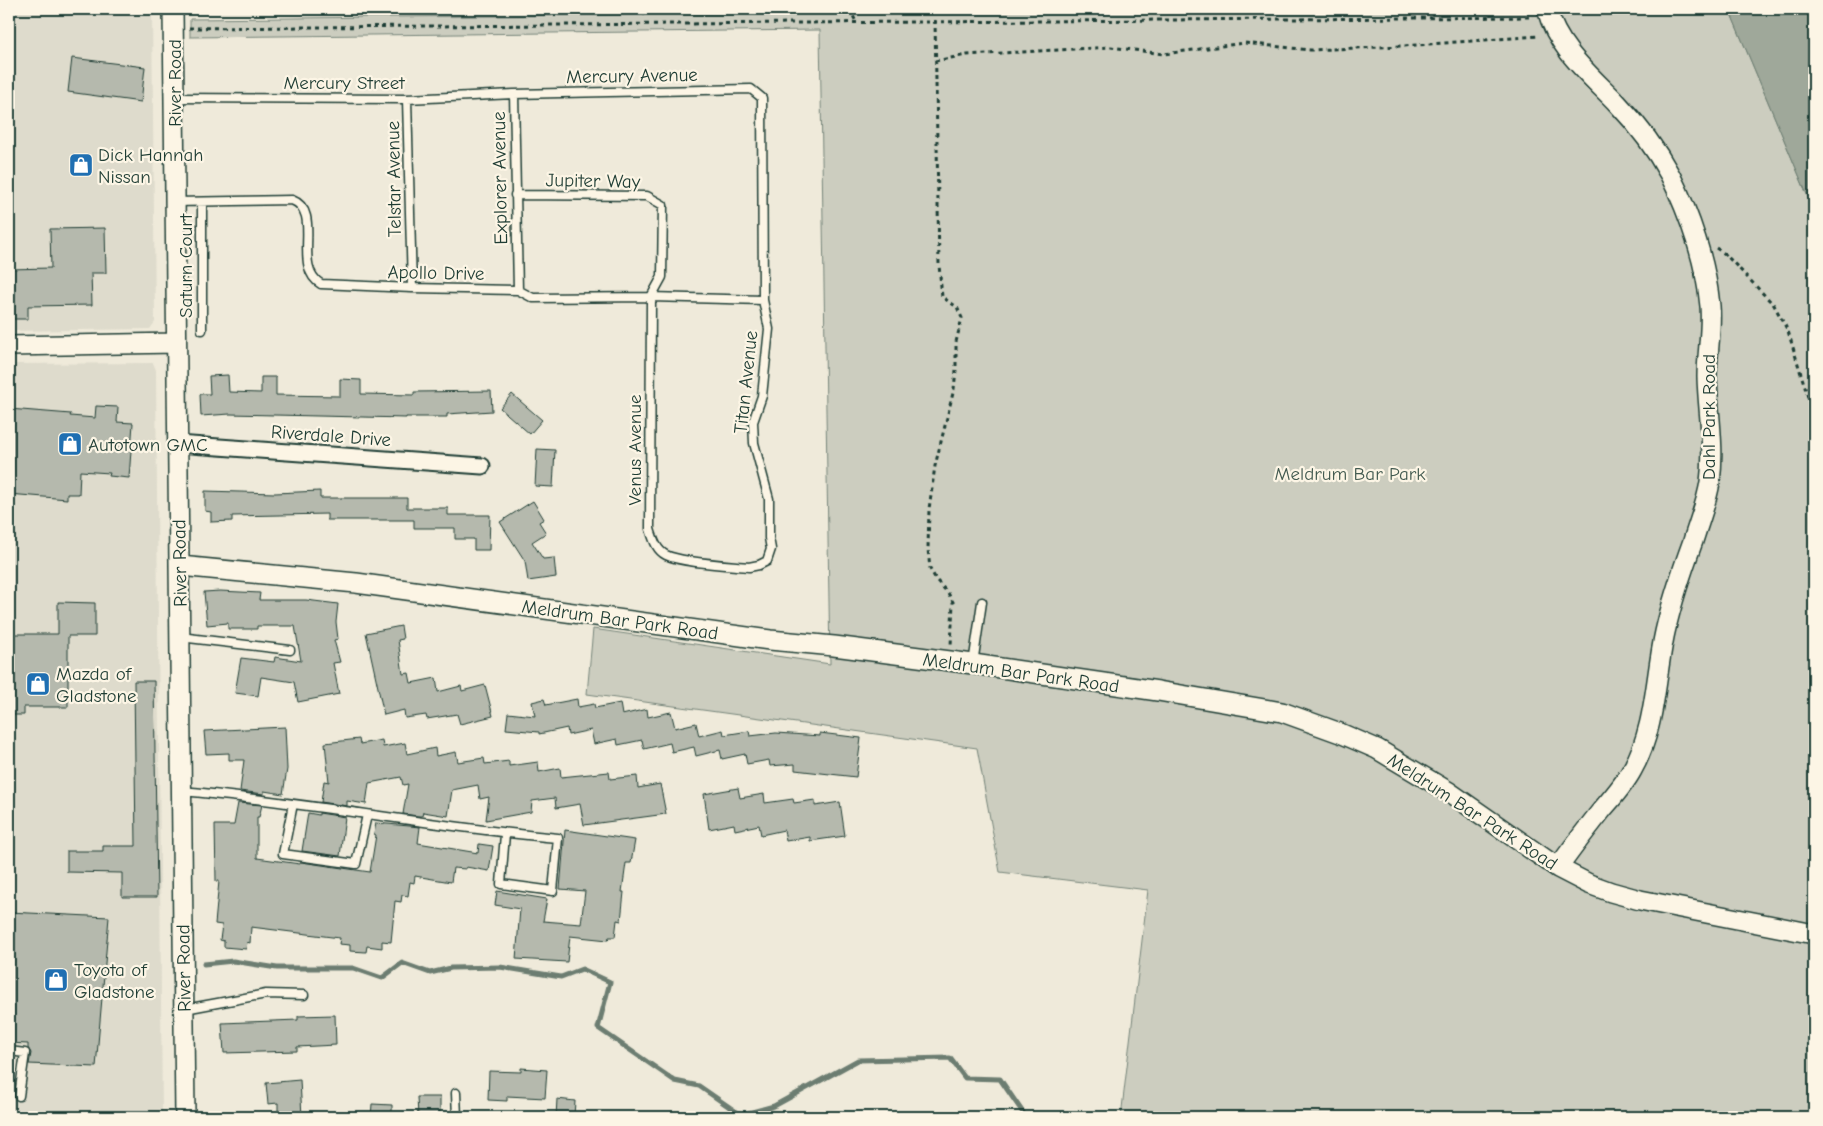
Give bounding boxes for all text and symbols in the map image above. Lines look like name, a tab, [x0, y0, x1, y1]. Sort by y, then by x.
street label: River Road	[164, 39, 186, 127]
street label: Mercury Avenue	[566, 64, 698, 88]
street label: Mercury Street	[283, 72, 405, 94]
street label: Explorer Avenue	[488, 111, 512, 245]
street label: Telstar Avenue	[382, 121, 406, 237]
place label: Dick Hannah Nissan	[98, 144, 204, 188]
shop icon: Dick Hannah Nissan	[68, 152, 94, 178]
street label: Jupiter Way	[546, 169, 641, 193]
street label: Saturn Court	[175, 213, 197, 318]
street label: Apollo Drive	[387, 261, 485, 285]
street label: Titan Avenue	[730, 329, 762, 435]
street label: Dahl Park Road	[1698, 354, 1720, 480]
street label: Venus Avenue	[624, 395, 646, 505]
street label: Riverdale Drive	[270, 421, 392, 451]
shop icon: Autotown GMC	[57, 431, 83, 457]
place label: Autotown GMC	[88, 434, 208, 456]
park label: Meldrum Bar Park	[1275, 463, 1426, 485]
street label: River Road	[168, 519, 192, 607]
street label: Meldrum Bar Park Road	[520, 595, 720, 645]
street label: Meldrum Bar Park Road	[921, 648, 1121, 698]
place label: Mazda of Gladstone	[56, 663, 137, 707]
shop icon: Mazda of Gladstone	[25, 671, 51, 697]
street label: Meldrum Bar Park Road	[1383, 749, 1562, 875]
street label: River Road	[172, 924, 196, 1012]
place label: Toyota of Gladstone	[74, 959, 155, 1003]
shop icon: Toyota of Gladstone	[43, 967, 69, 993]

